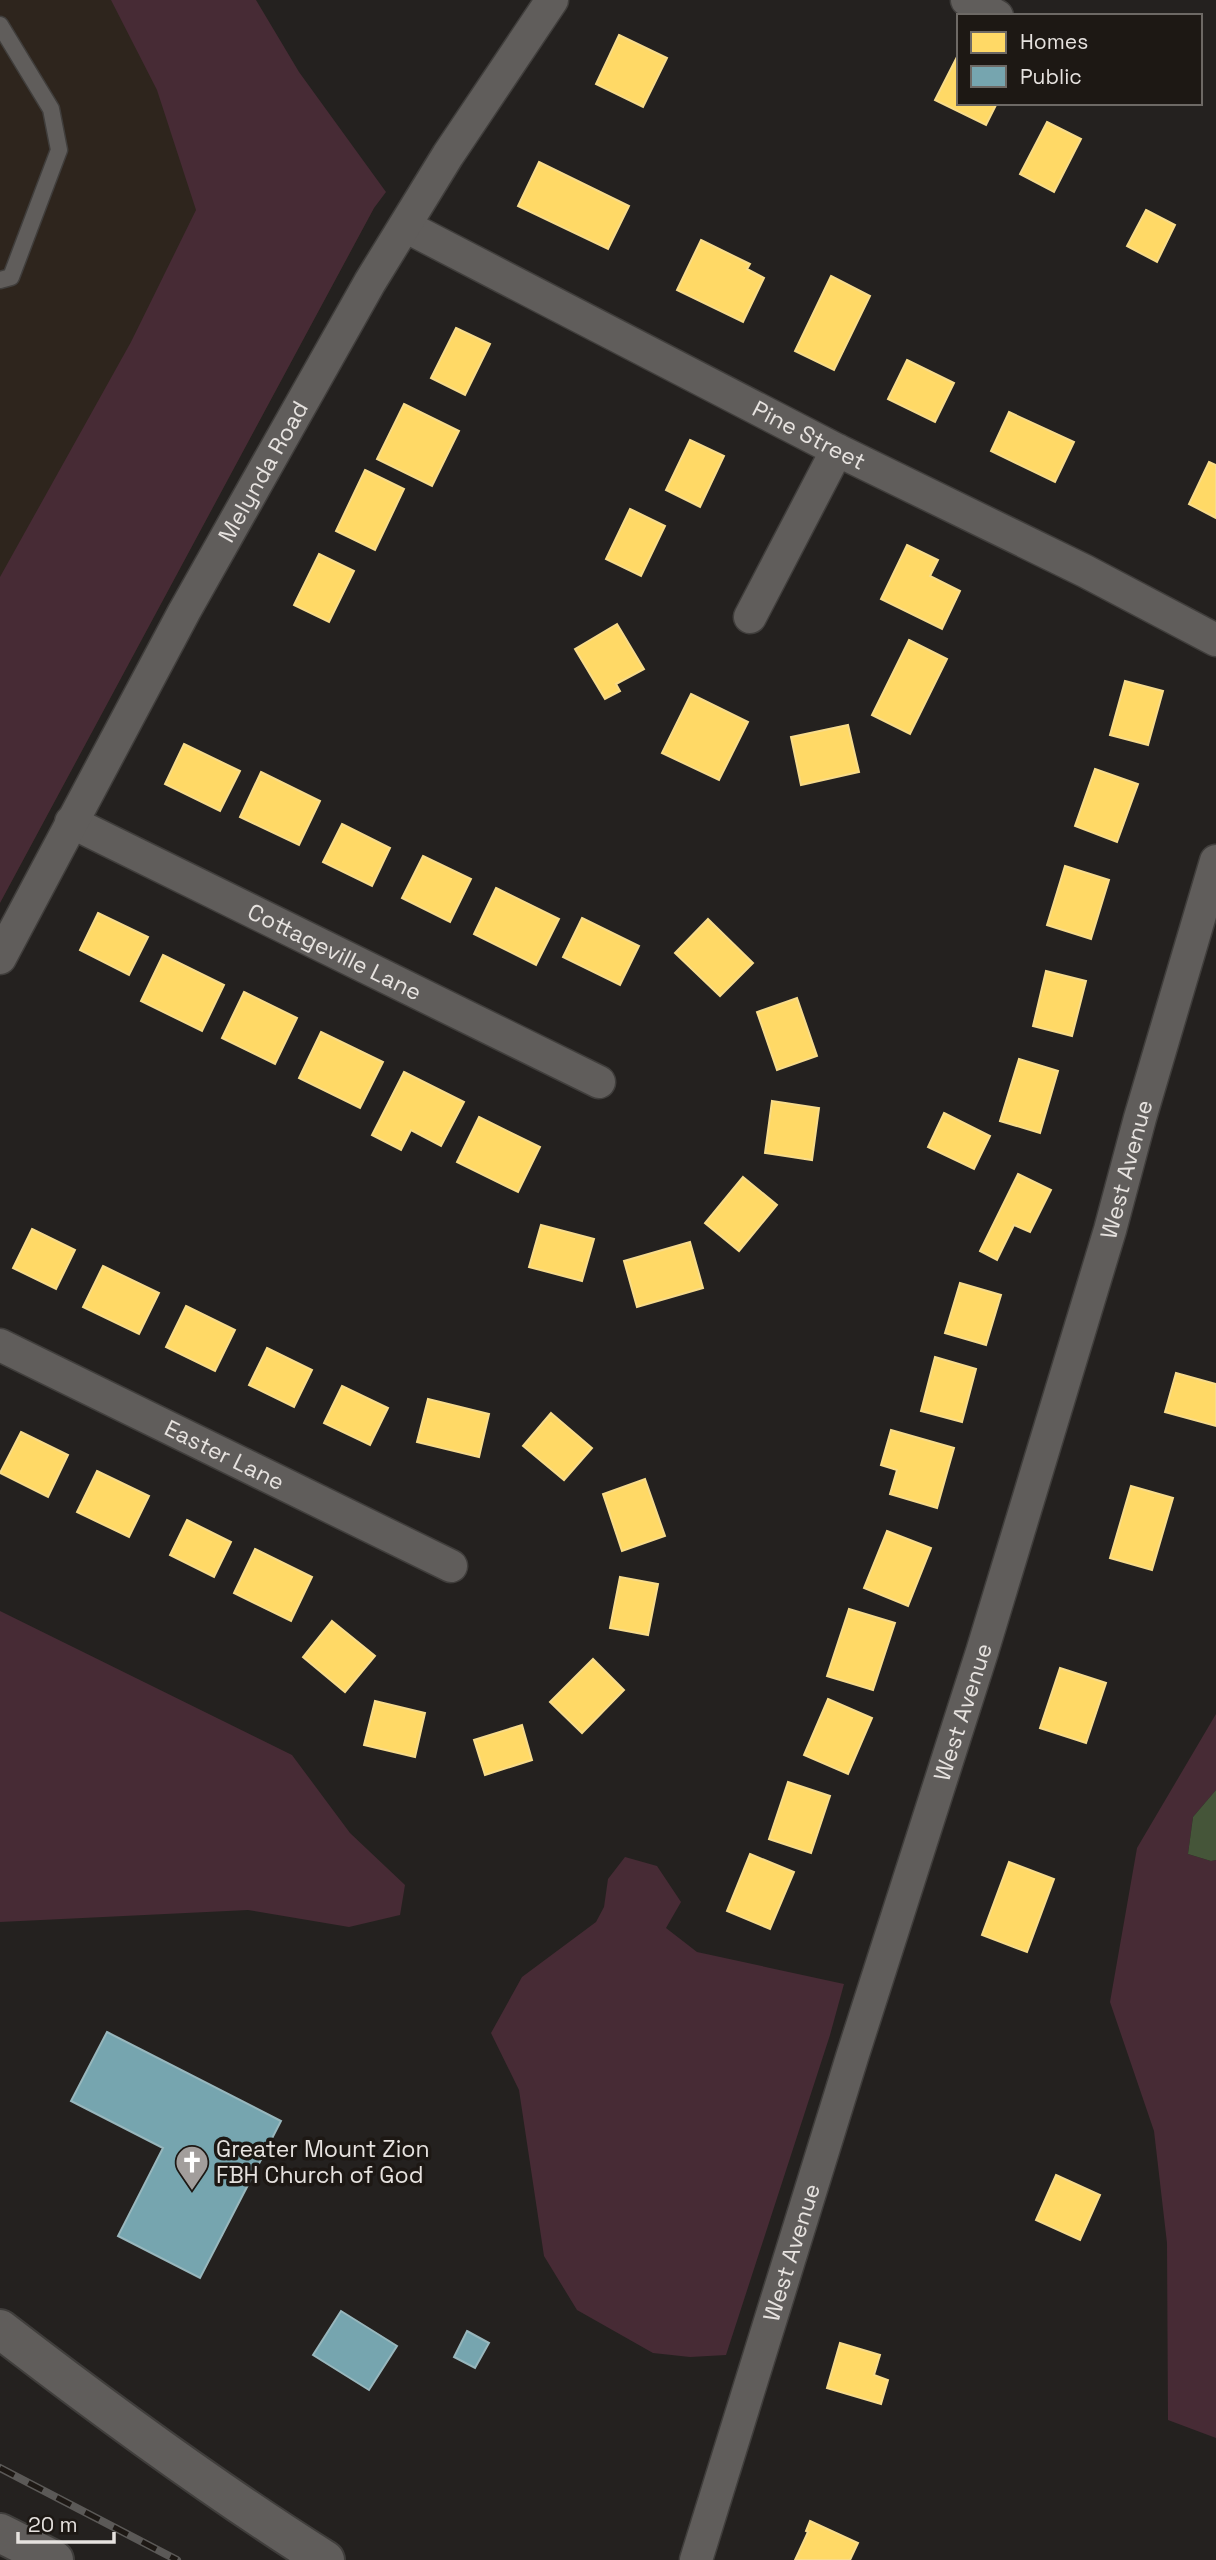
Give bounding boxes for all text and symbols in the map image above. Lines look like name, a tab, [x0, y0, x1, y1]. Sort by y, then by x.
legend	[957, 14, 1202, 105]
text: Homes	[1020, 28, 1088, 55]
text: Public	[1020, 63, 1082, 90]
street label: Pine Street	[747, 394, 871, 477]
street label: Melynda Road	[211, 396, 315, 548]
street label: Cottageville Lane	[243, 896, 427, 1007]
street label: West Avenue	[1093, 1096, 1160, 1242]
street label: Easter Lane	[160, 1413, 289, 1497]
street label: West Avenue	[927, 1640, 999, 1785]
place label: Greater Mount Zion FBH Church of God	[216, 2134, 430, 2190]
church icon: Greater Mount Zion FBH Church of God	[173, 2143, 211, 2192]
street label: West Avenue	[756, 2180, 827, 2325]
scale bar	[18, 2500, 114, 2544]
text: 20 m	[28, 2511, 78, 2538]

